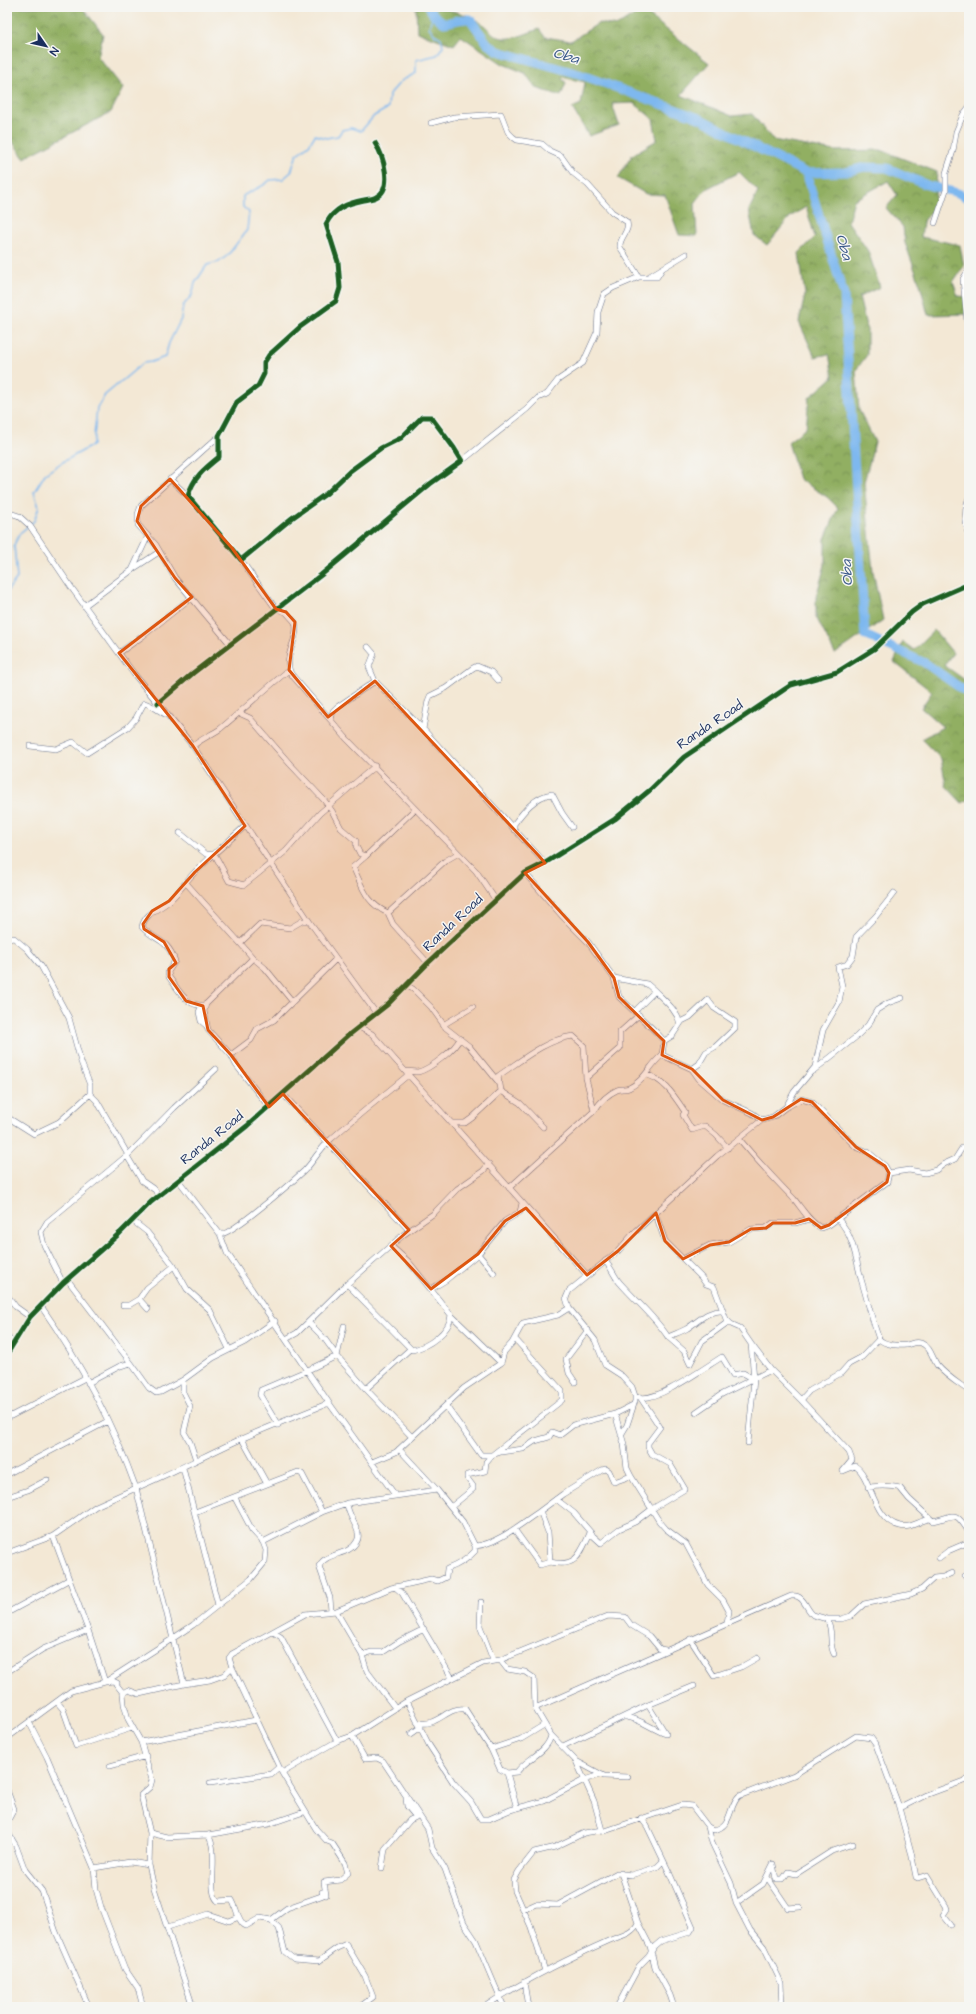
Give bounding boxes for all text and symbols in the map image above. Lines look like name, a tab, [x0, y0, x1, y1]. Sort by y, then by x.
north arrow	[26, 26, 66, 66]
water label: Oba	[551, 42, 583, 70]
text: N	[46, 44, 62, 58]
water label: Oba	[830, 231, 858, 264]
water label: Oba	[836, 558, 858, 587]
street label: Randa Road	[673, 695, 747, 755]
street label: Randa Road	[418, 890, 488, 956]
street label: Randa Road	[176, 1106, 248, 1170]

